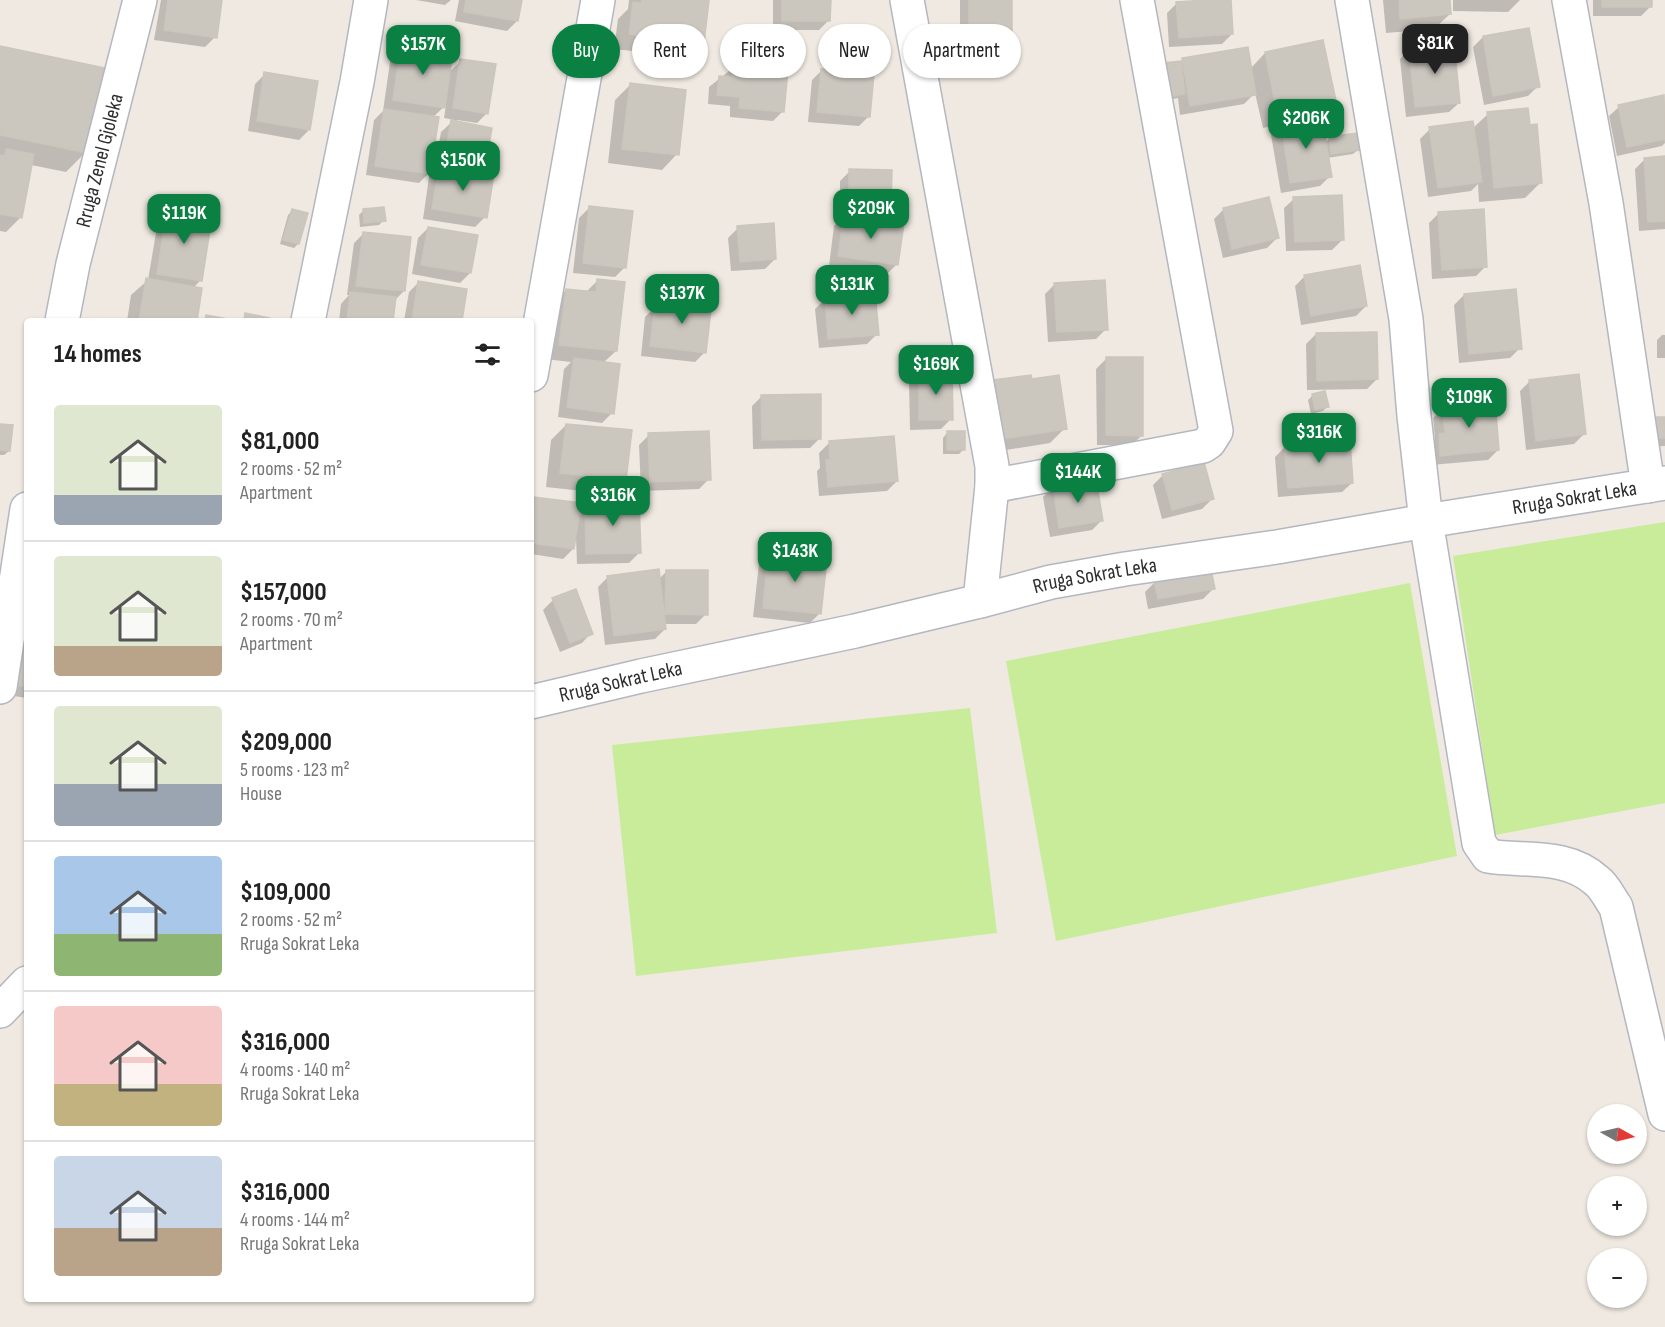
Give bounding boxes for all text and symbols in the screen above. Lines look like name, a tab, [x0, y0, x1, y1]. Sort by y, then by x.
chip: Buy	[552, 24, 620, 78]
chip: Rent	[632, 24, 708, 78]
chip: Filters	[720, 24, 806, 78]
chip: New	[818, 24, 891, 78]
chip: Apartment	[903, 24, 1021, 78]
pin: $81K	[1399, 24, 1471, 75]
pin: $157K	[381, 25, 465, 76]
text: $81K	[1416, 31, 1454, 55]
text: $157K	[400, 32, 446, 56]
street label: Rruga Zenel Gjoleka	[71, 91, 129, 230]
pin: $206K	[1264, 99, 1348, 150]
text: $206K	[1282, 106, 1330, 130]
pin: $150K	[421, 141, 505, 192]
text: $150K	[440, 148, 486, 172]
pin: $209K	[829, 189, 913, 240]
pin: $119K	[142, 194, 226, 245]
text: $209K	[847, 196, 895, 220]
text: $119K	[161, 201, 207, 225]
pin: $131K	[810, 265, 894, 316]
text: $131K	[830, 272, 874, 296]
pin: $137K	[640, 274, 724, 325]
text: $137K	[659, 281, 705, 305]
icon: filters	[471, 338, 504, 371]
text: 14 homes	[54, 339, 142, 370]
pin: $169K	[894, 345, 978, 396]
text: $169K	[913, 352, 959, 376]
pin: $109K	[1427, 378, 1511, 429]
text: $109K	[1446, 385, 1492, 409]
pin: $316K	[1277, 413, 1361, 464]
text: $316K	[1296, 420, 1342, 444]
text: $81,000	[240, 426, 319, 457]
icon: home	[102, 429, 174, 501]
pin: $144K	[1036, 453, 1120, 504]
text: 2 rooms · 52 m²	[240, 457, 342, 481]
text: $144K	[1055, 460, 1101, 484]
pin: $316K	[571, 476, 655, 527]
street label: Rruga Sokrat Leka	[1511, 476, 1638, 520]
text: Apartment	[240, 481, 313, 505]
text: $316K	[590, 483, 636, 507]
pin: $143K	[753, 532, 837, 583]
text: $143K	[772, 539, 818, 563]
street label: Rruga Sokrat Leka	[1030, 553, 1158, 599]
text: $157,000	[240, 577, 327, 608]
icon: home	[102, 580, 174, 652]
text: 2 rooms · 70 m²	[240, 608, 343, 632]
text: Apartment	[240, 632, 313, 656]
street label: Rruga Sokrat Leka	[557, 656, 684, 708]
text: $209,000	[240, 727, 332, 758]
icon: home	[102, 730, 174, 802]
text: 5 rooms · 123 m²	[240, 758, 350, 782]
text: House	[240, 782, 282, 806]
text: $109,000	[240, 877, 331, 908]
icon: home	[102, 880, 174, 952]
text: 2 rooms · 52 m²	[240, 908, 342, 932]
text: Rruga Sokrat Leka	[240, 932, 359, 956]
text: $316,000	[240, 1027, 330, 1058]
icon: home	[102, 1030, 174, 1102]
text: 4 rooms · 140 m²	[240, 1058, 350, 1082]
text: Rruga Sokrat Leka	[240, 1082, 359, 1106]
north arrow	[1587, 1104, 1647, 1164]
map controls	[1587, 1104, 1647, 1308]
button: +	[1587, 1176, 1647, 1236]
text: $316,000	[240, 1177, 330, 1208]
icon: home	[102, 1180, 174, 1252]
text: 4 rooms · 144 m²	[240, 1208, 350, 1232]
text: Rruga Sokrat Leka	[240, 1232, 359, 1256]
button: −	[1587, 1248, 1647, 1308]

